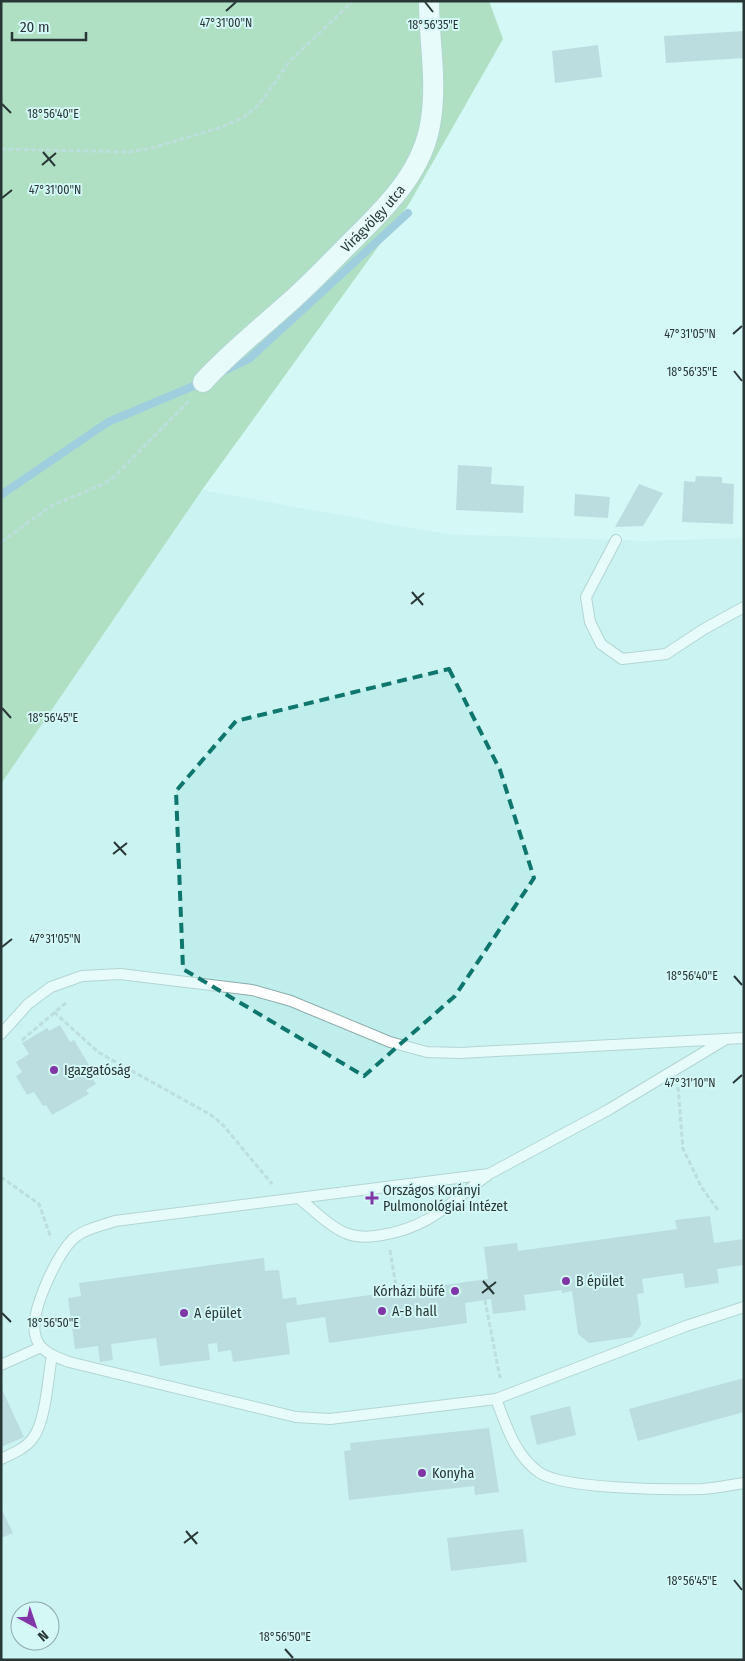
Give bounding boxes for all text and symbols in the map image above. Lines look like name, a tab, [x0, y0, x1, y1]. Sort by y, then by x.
scale bar	[12, 10, 86, 42]
text: 47°31'00"N	[200, 16, 252, 30]
text: 20 m	[20, 18, 50, 36]
text: 18°56'35"E	[408, 18, 459, 32]
text: 18°56'40"E	[27, 107, 79, 121]
street label: Virágvölgy utca	[337, 181, 409, 256]
text: 47°31'00"N	[29, 183, 81, 197]
text: 47°31'05"N	[664, 327, 716, 341]
text: 18°56'35"E	[667, 365, 718, 379]
text: 18°56'45"E	[28, 711, 79, 725]
text: 47°31'05"N	[29, 932, 81, 946]
text: 18°56'40"E	[666, 969, 718, 983]
place label: Igazgatóság	[64, 1062, 131, 1079]
marker: Igazgatóság	[48, 1064, 60, 1076]
text: 47°31'10"N	[664, 1076, 716, 1090]
place label: Országos Korányi Pulmonológiai Intézet	[383, 1182, 508, 1215]
marker: Országos Korányi Pulmonológiai Intézet	[365, 1191, 379, 1205]
place label: B épület	[576, 1273, 624, 1290]
marker: B épület	[560, 1275, 572, 1287]
place label: Kórházi büfé	[373, 1283, 445, 1300]
marker: Kórházi büfé	[449, 1285, 461, 1297]
place label: A-B hall	[392, 1303, 437, 1320]
place label: A épület	[194, 1305, 242, 1322]
marker: A-B hall	[376, 1305, 388, 1317]
marker: A épület	[178, 1307, 190, 1319]
text: 18°56'50"E	[27, 1316, 79, 1330]
place label: Konyha	[432, 1465, 474, 1482]
marker: Konyha	[416, 1467, 428, 1479]
text: 18°56'45"E	[667, 1574, 718, 1588]
north arrow	[10, 1601, 60, 1651]
text: N	[34, 1626, 52, 1645]
text: 18°56'50"E	[259, 1630, 311, 1644]

